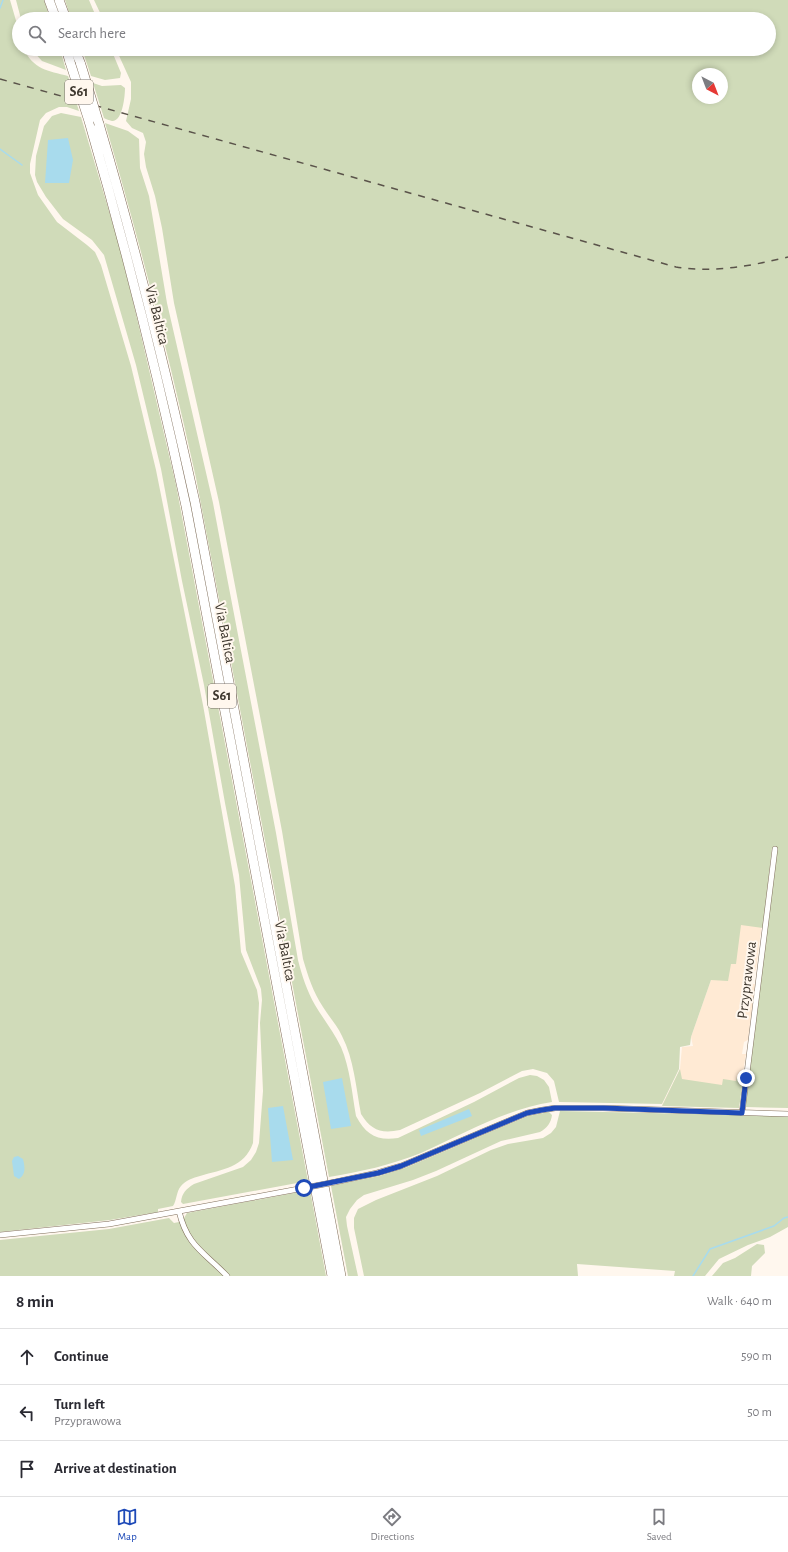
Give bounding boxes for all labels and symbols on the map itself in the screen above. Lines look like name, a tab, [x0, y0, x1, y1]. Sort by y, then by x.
north arrow	[692, 68, 728, 104]
road number: S61	[65, 80, 93, 104]
street label: Via Baltica	[142, 284, 172, 347]
street label: Via Baltica	[212, 602, 238, 665]
road number: S61	[208, 684, 236, 708]
street label: Via Baltica	[272, 920, 298, 983]
street label: Przyprawowa	[735, 940, 759, 1020]
route end	[737, 1069, 755, 1087]
route start	[295, 1179, 313, 1197]

